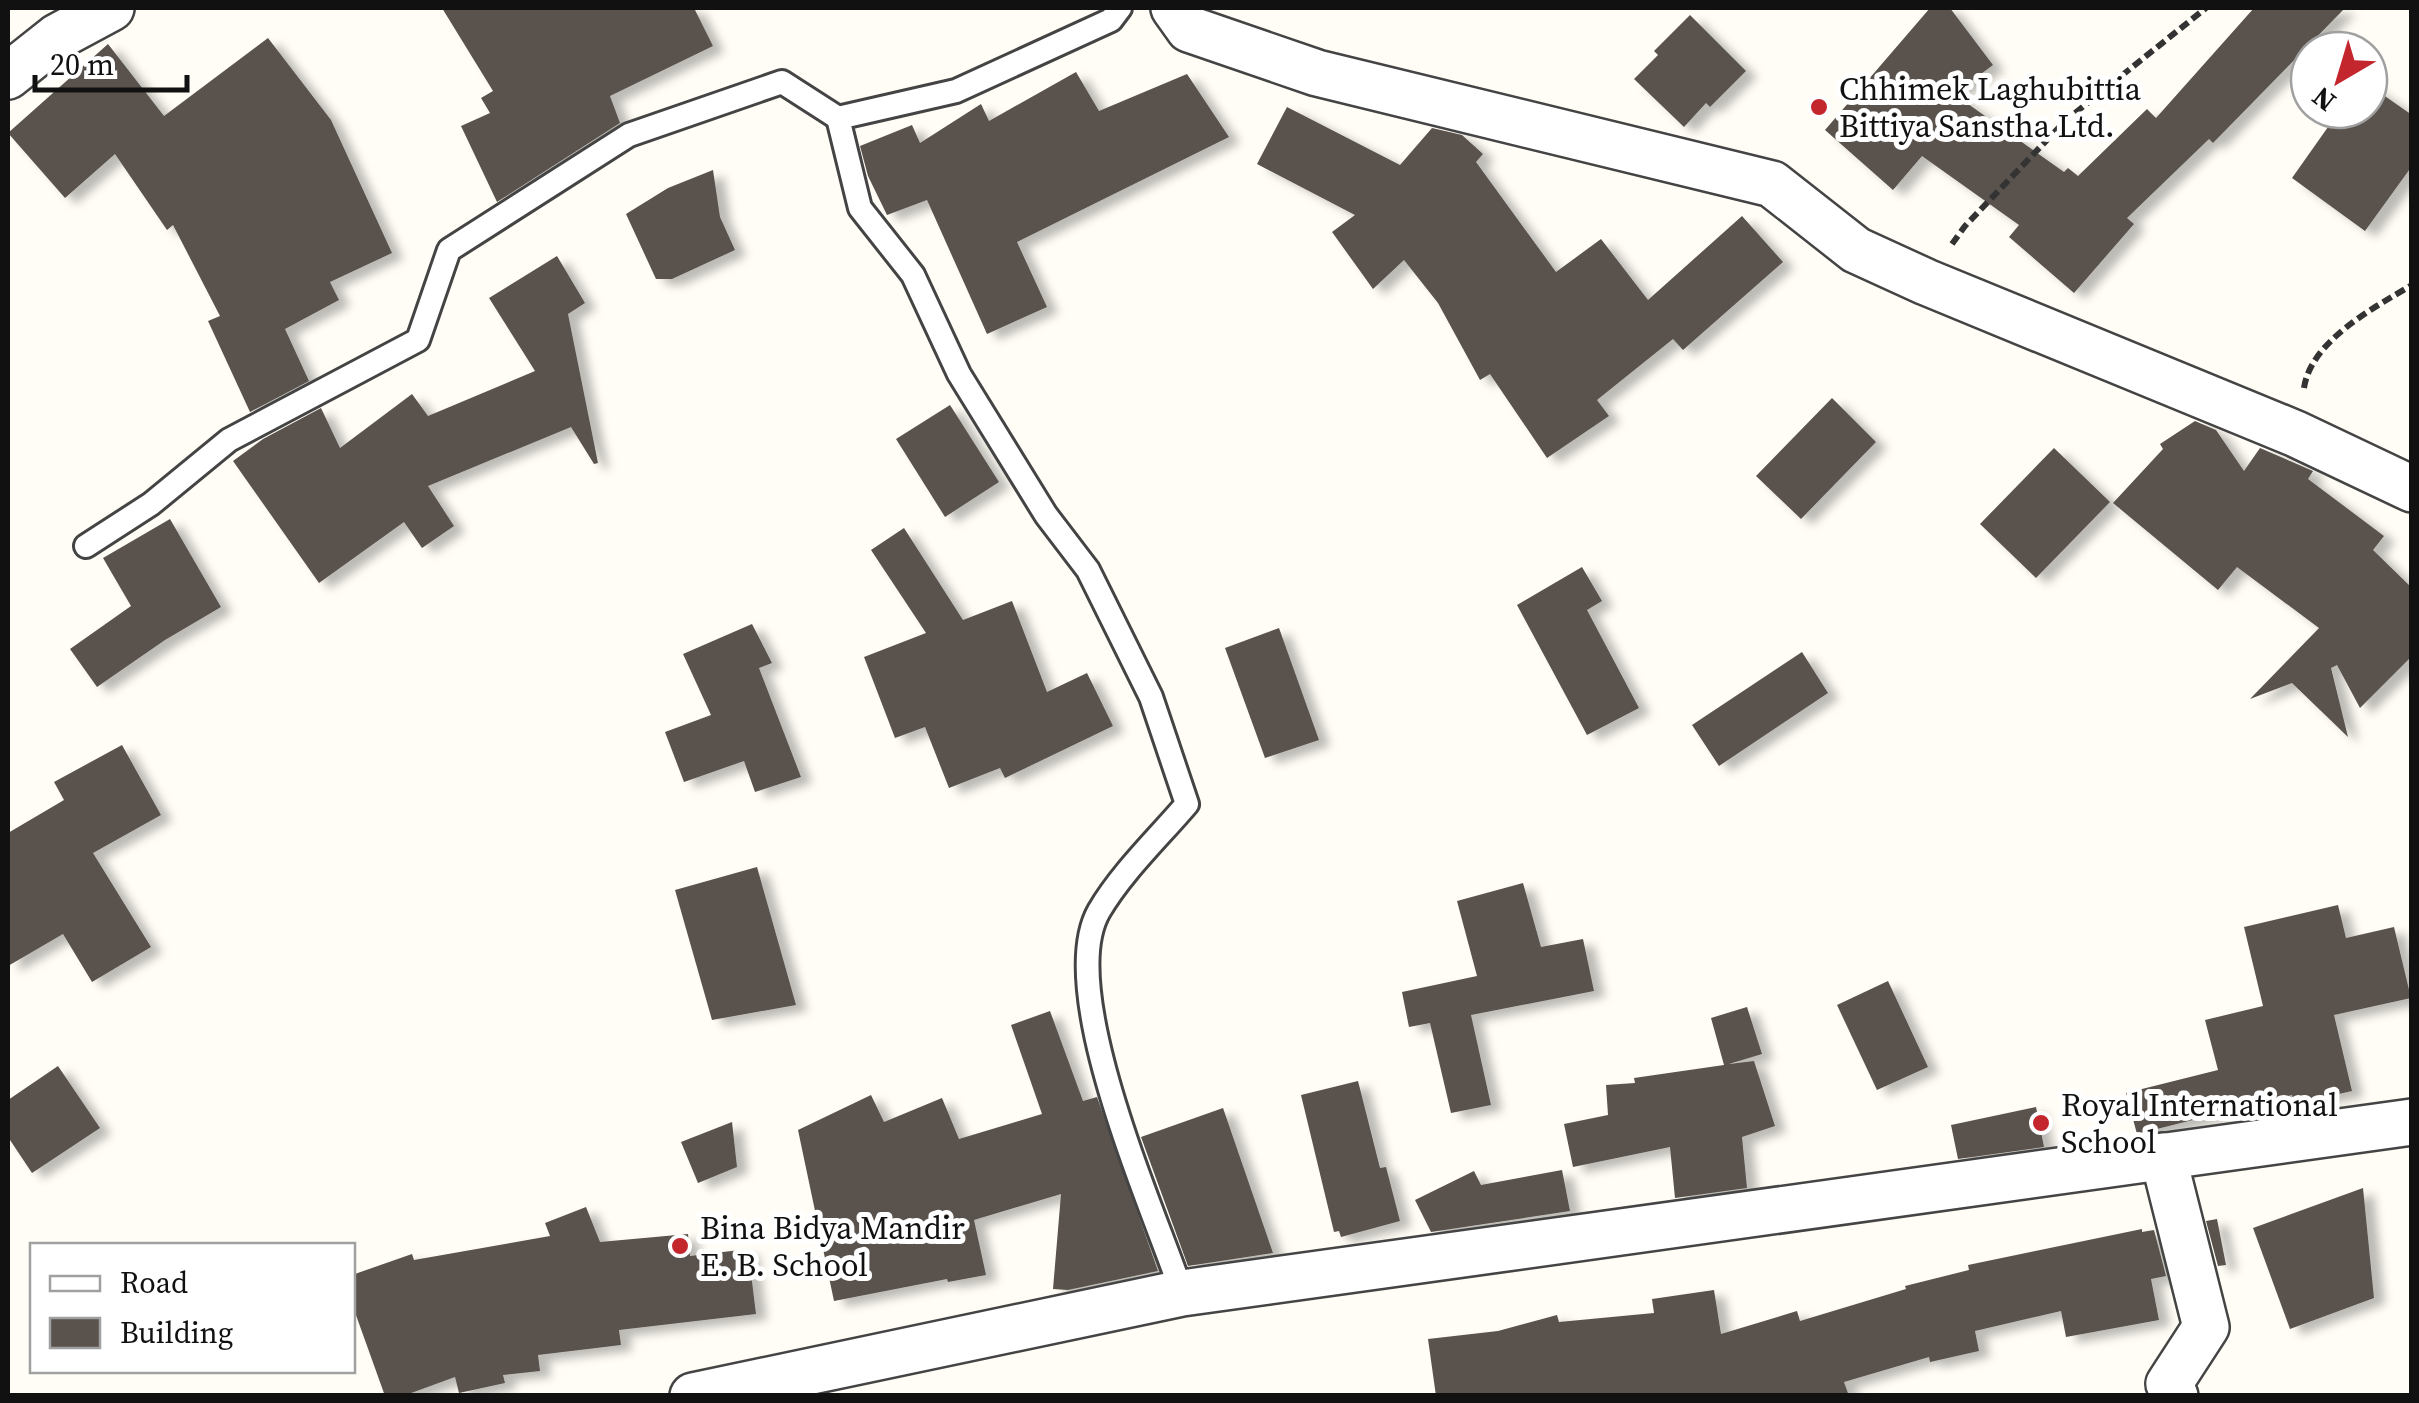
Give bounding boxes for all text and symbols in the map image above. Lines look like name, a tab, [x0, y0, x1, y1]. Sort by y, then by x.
scale bar	[35, 30, 188, 92]
north arrow	[2289, 30, 2389, 130]
text: 20 m	[50, 44, 114, 85]
place label: Chhimek Laghubittia Bittiya Sanstha Ltd.	[1839, 67, 2142, 148]
text: N	[2304, 78, 2343, 121]
marker: Chhimek Laghubittia Bittiya Sanstha Ltd.	[1808, 96, 1830, 118]
place label: Royal International School	[2061, 1083, 2338, 1164]
marker: Royal International School	[2030, 1112, 2052, 1134]
place label: Bina Bidya Mandir E. B. School	[700, 1206, 965, 1287]
marker: Bina Bidya Mandir E. B. School	[669, 1235, 691, 1257]
legend	[30, 1243, 355, 1373]
text: Road	[120, 1262, 188, 1303]
text: Building	[120, 1312, 233, 1353]

